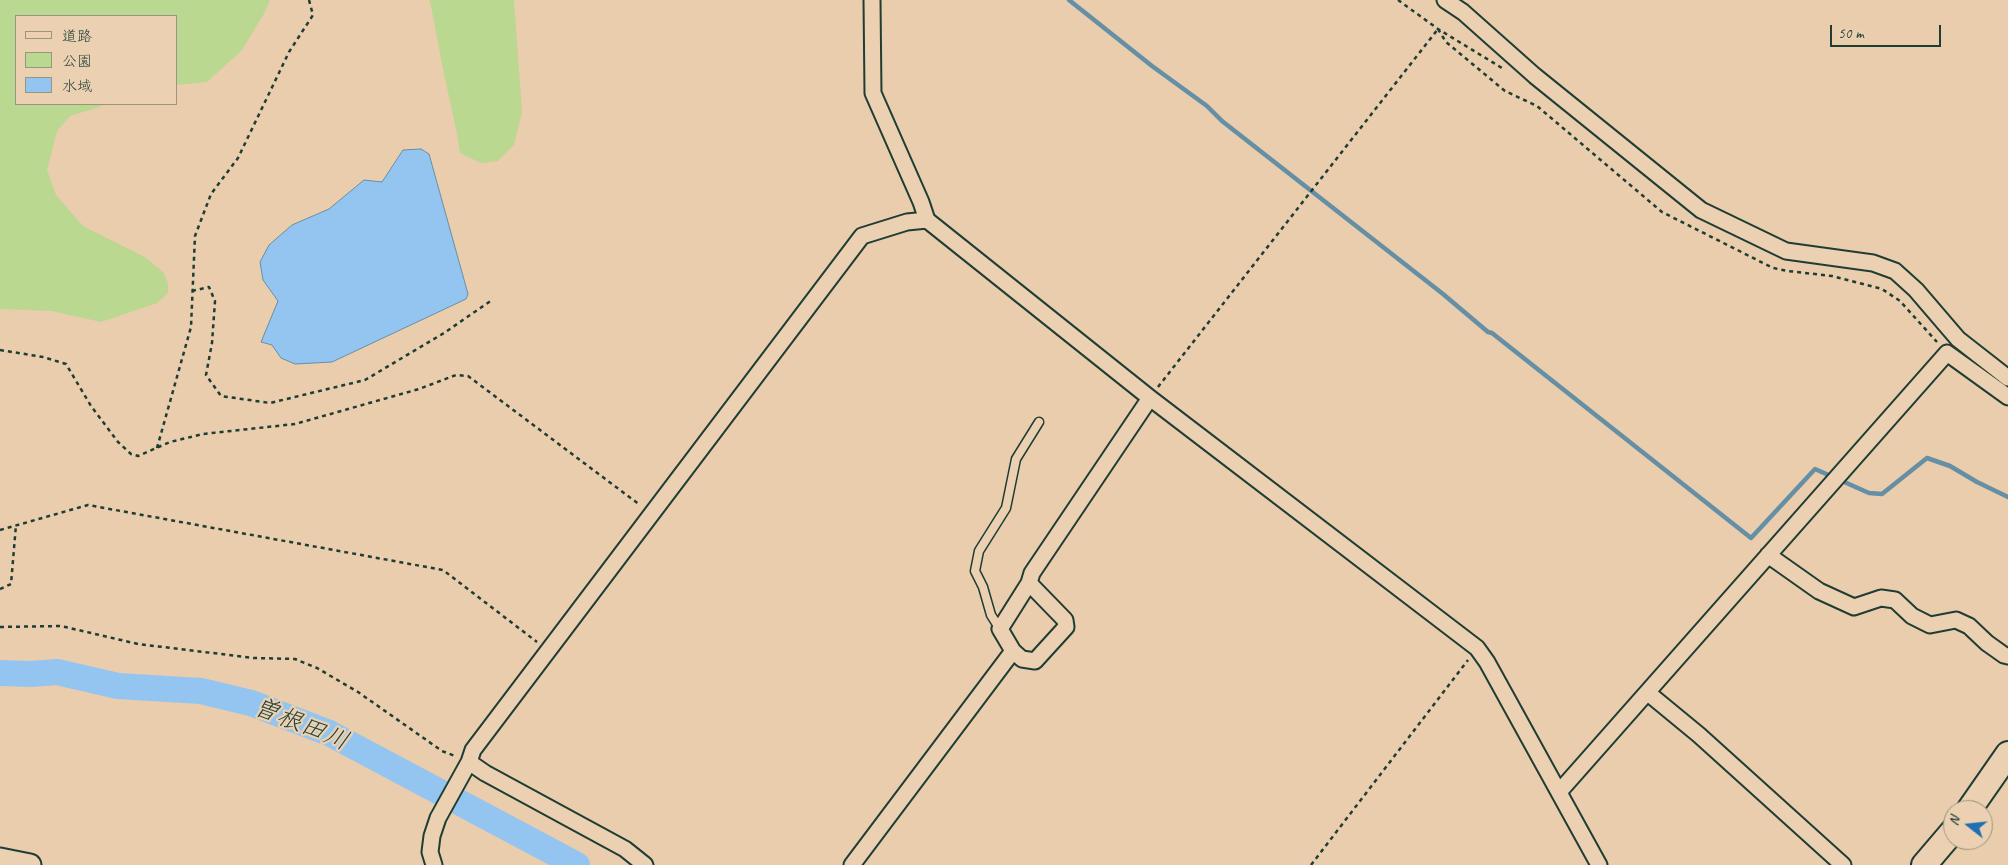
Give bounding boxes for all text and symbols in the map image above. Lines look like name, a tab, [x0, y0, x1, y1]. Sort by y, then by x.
legend	[15, 15, 178, 105]
scale bar	[1833, 15, 1944, 47]
text: 50 m	[1838, 24, 1864, 43]
text: 道路	[62, 27, 92, 46]
text: 公園	[62, 52, 92, 71]
text: 水域	[62, 77, 92, 96]
water label: 曽根田川	[249, 692, 353, 758]
north arrow	[1943, 800, 1993, 850]
text: N	[1945, 814, 1963, 828]

